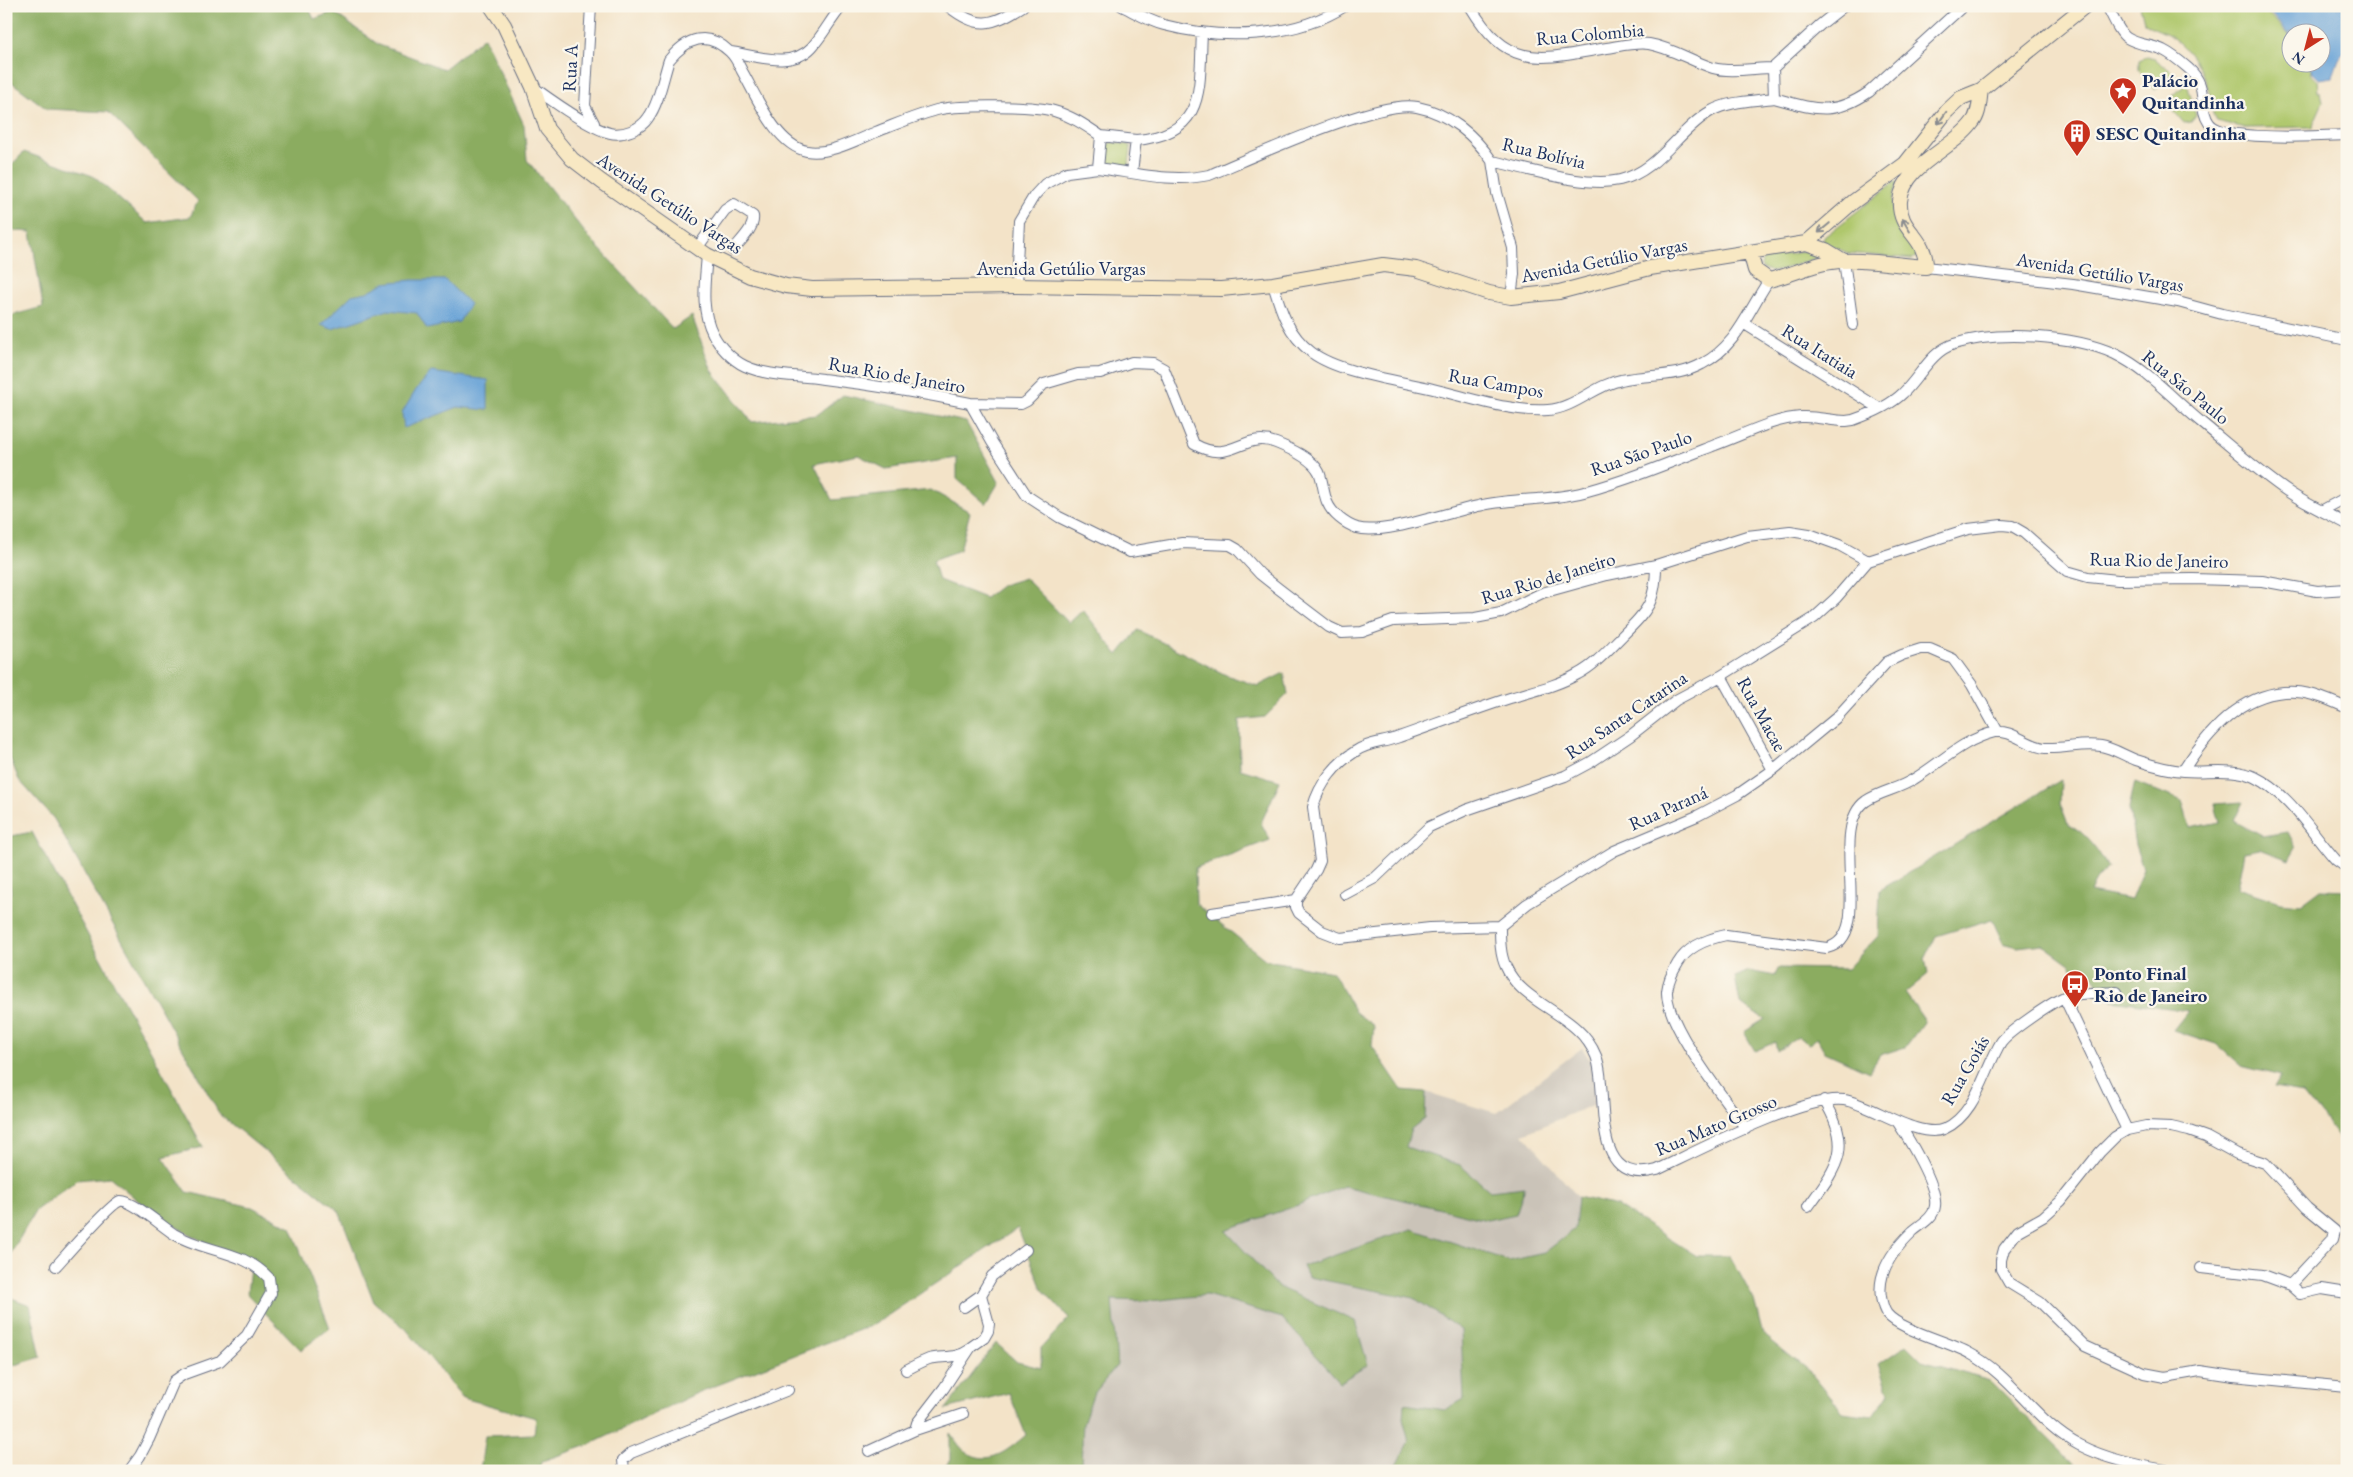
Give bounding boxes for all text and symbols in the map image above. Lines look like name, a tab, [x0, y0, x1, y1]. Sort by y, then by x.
street label: Rua Colombia	[1535, 17, 1645, 51]
north arrow	[2280, 22, 2330, 72]
street label: Rua A	[556, 42, 584, 93]
text: N	[2288, 48, 2308, 69]
place label: Palácio Quitandinha	[2142, 68, 2245, 115]
place icon: Palácio Quitandinha	[2108, 76, 2138, 115]
one-way arrow	[1937, 111, 1947, 125]
building icon: SESC Quitandinha	[2062, 118, 2092, 157]
place label: SESC Quitandinha	[2096, 121, 2247, 146]
street label: Rua Bolívia	[1500, 131, 1589, 175]
street label: Avenida Getúlio Vargas	[591, 146, 748, 260]
one-way arrow	[1901, 218, 1911, 232]
one-way arrow	[1817, 222, 1830, 233]
street label: Avenida Getúlio Vargas	[1518, 232, 1689, 289]
street label: Avenida Getúlio Vargas	[2013, 246, 2186, 298]
street label: Avenida Getúlio Vargas	[975, 256, 1146, 281]
street label: Rua Itatiaia	[1777, 318, 1863, 384]
street label: Rua São Paulo	[2137, 344, 2235, 430]
street label: Rua Rio de Janeiro	[826, 351, 968, 399]
street label: Rua Campos	[1446, 362, 1546, 404]
street label: Rua São Paulo	[1587, 424, 1695, 482]
street label: Rua Rio de Janeiro	[1478, 546, 1618, 610]
street label: Rua Rio de Janeiro	[2089, 546, 2229, 574]
street label: Rua Santa Catarina	[1560, 665, 1692, 765]
street label: Rua Macae	[1731, 672, 1793, 756]
street label: Rua Paraná	[1625, 779, 1712, 836]
place label: Ponto Final Rio de Janeiro	[2094, 961, 2208, 1008]
bus stop icon: Ponto Final Rio de Janeiro	[2060, 969, 2090, 1008]
street label: Rua Goiás	[1935, 1031, 1995, 1109]
street label: Rua Mato Grosso	[1651, 1088, 1781, 1162]

